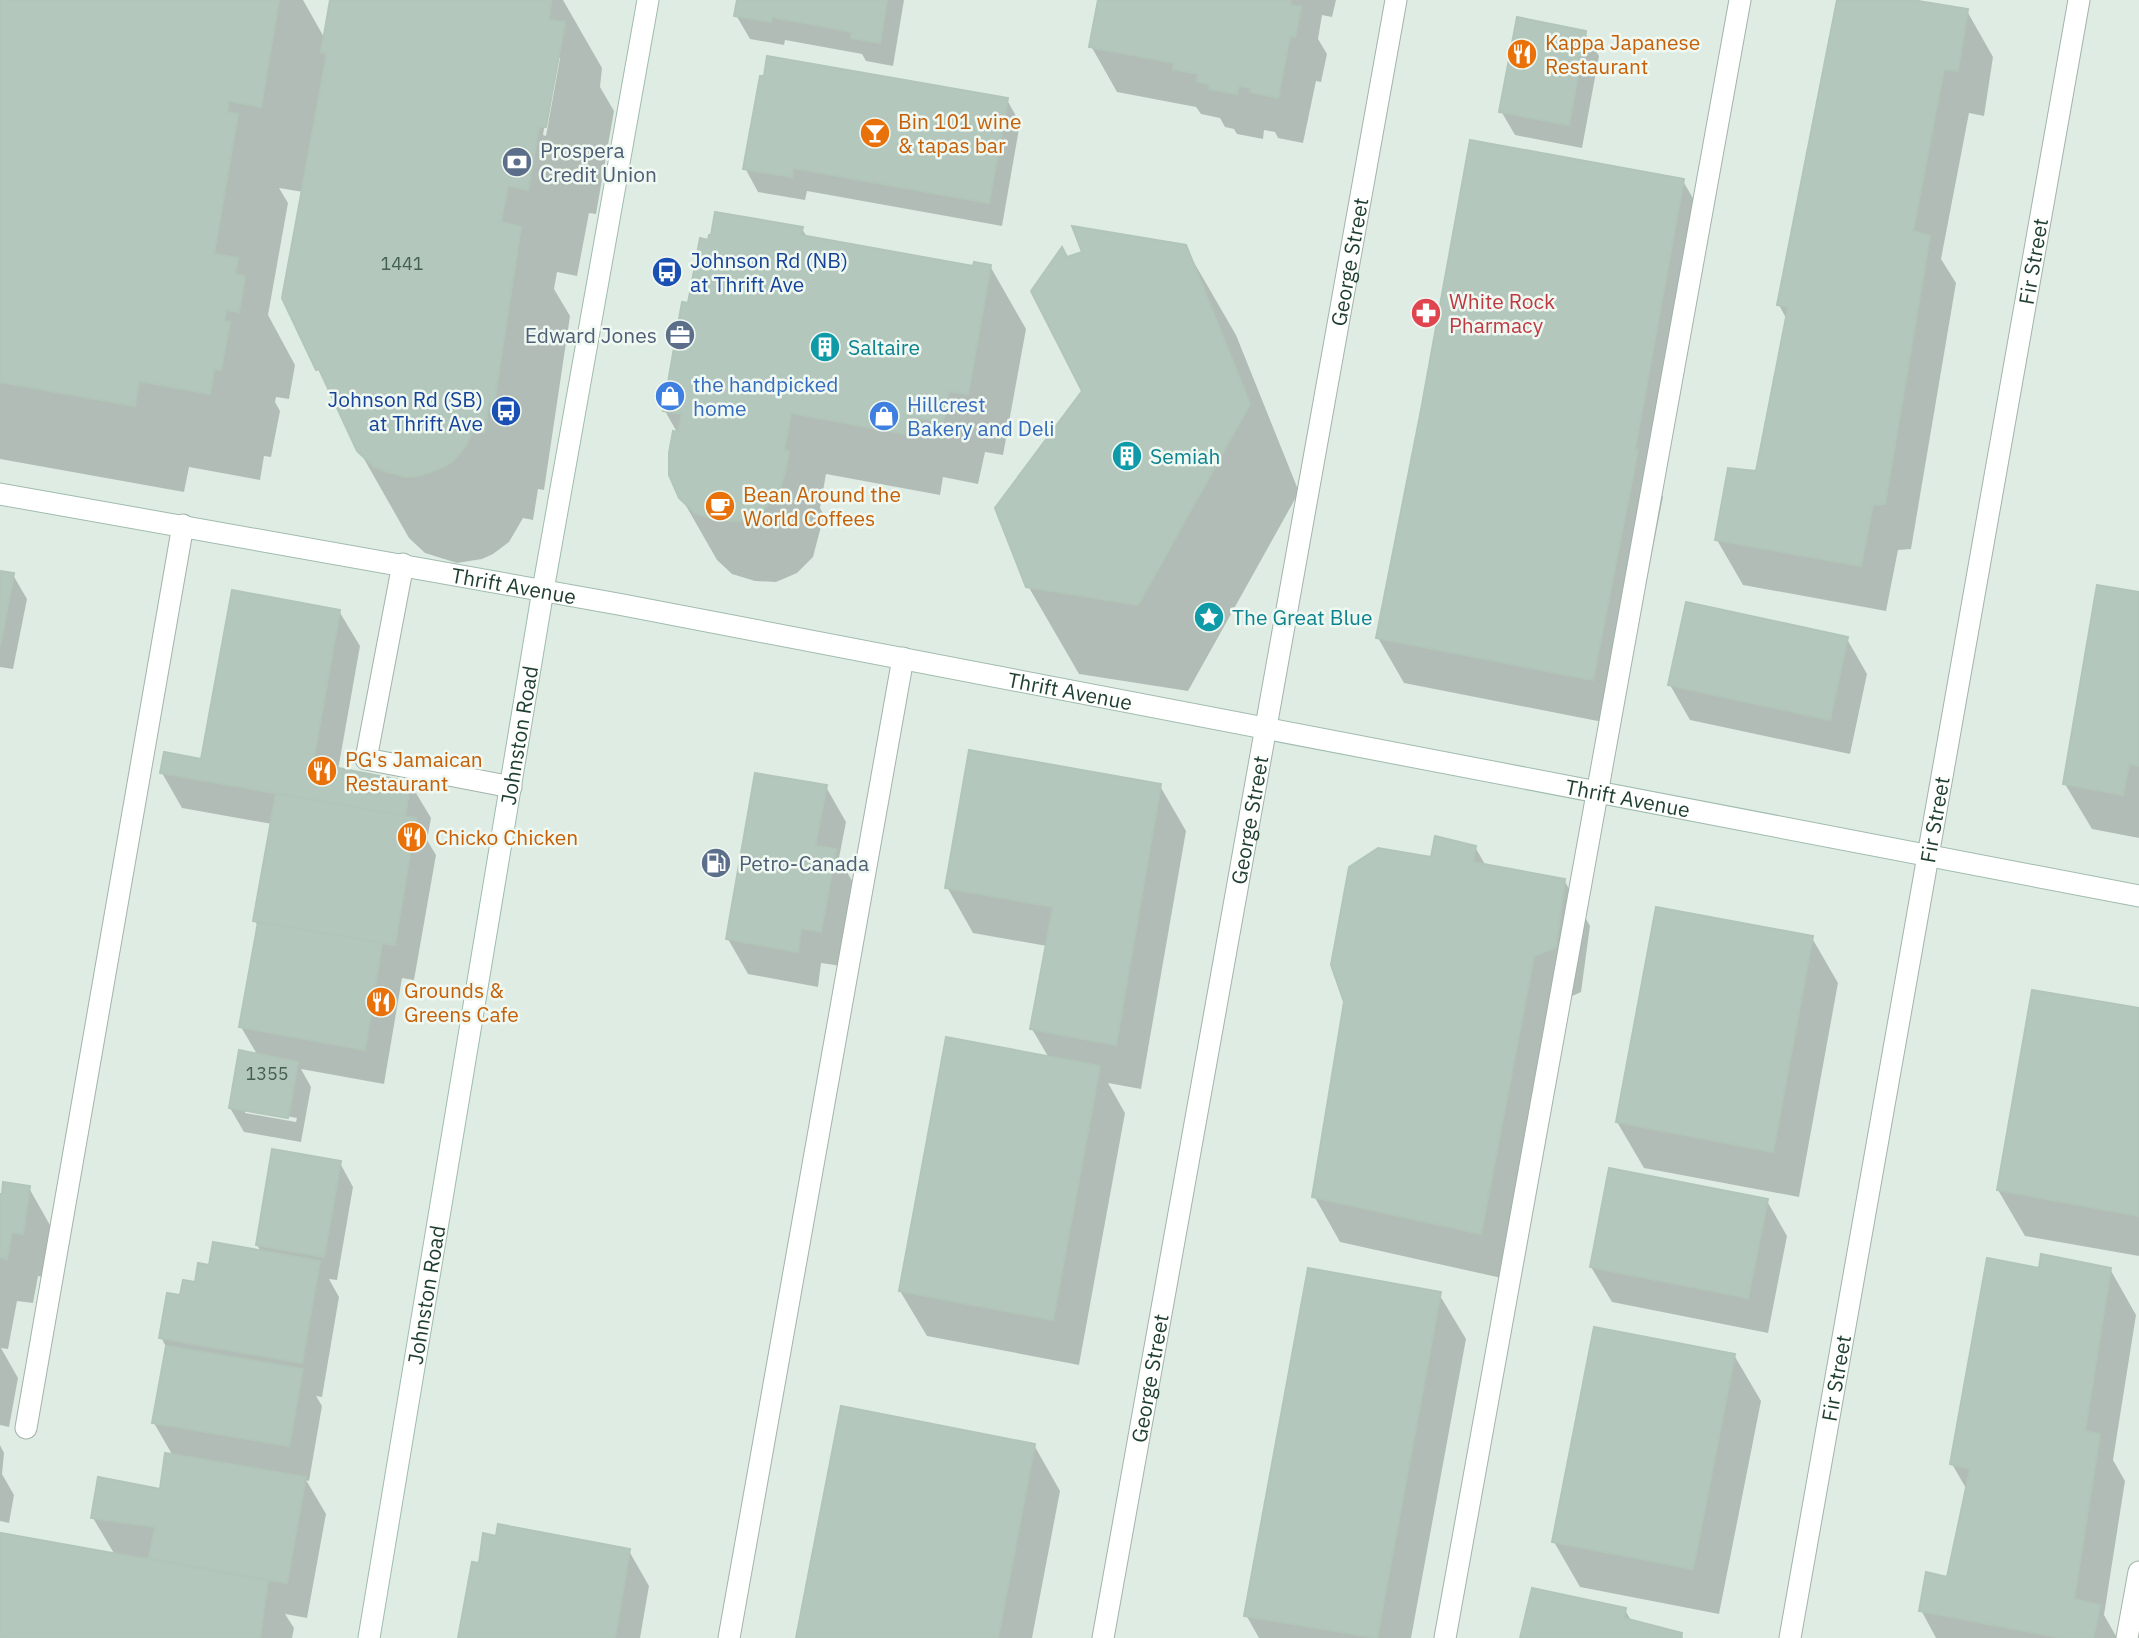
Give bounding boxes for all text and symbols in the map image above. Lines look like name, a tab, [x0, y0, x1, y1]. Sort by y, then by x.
place label: Kappa Japanese Restaurant	[1545, 28, 1700, 80]
restaurant icon: Kappa Japanese Restaurant	[1505, 37, 1539, 71]
place label: Bin 101 wine & tapas bar	[898, 107, 1021, 159]
bar icon: Bin 101 wine & tapas bar	[858, 116, 892, 150]
place label: Prospera Credit Union	[540, 136, 657, 188]
bank icon: Prospera Credit Union	[500, 145, 534, 179]
street label: George Street	[1324, 195, 1374, 328]
street label: Fir Street	[2012, 216, 2054, 307]
place label: Johnson Rd (NB) at Thrift Ave	[690, 246, 848, 298]
house number: 1441	[380, 252, 424, 275]
bus stop icon: Johnson Rd (NB) at Thrift Ave	[650, 255, 684, 289]
place label: White Rock Pharmacy	[1449, 287, 1555, 339]
pharmacy icon: White Rock Pharmacy	[1409, 296, 1443, 330]
office icon: Edward Jones	[663, 318, 697, 352]
place label: Edward Jones	[525, 321, 657, 349]
building icon: Saltaire	[808, 330, 842, 364]
place label: Saltaire	[848, 333, 920, 361]
place label: the handpicked home	[693, 370, 838, 422]
shop icon: the handpicked home	[653, 379, 687, 413]
place label: Johnson Rd (SB) at Thrift Ave	[328, 385, 483, 437]
place label: Hillcrest Bakery and Deli	[907, 390, 1054, 442]
bus stop icon: Johnson Rd (SB) at Thrift Ave	[489, 394, 523, 428]
shop icon: Hillcrest Bakery and Deli	[867, 399, 901, 433]
building icon: Semiah	[1110, 439, 1144, 473]
place label: Semiah	[1150, 442, 1220, 470]
place label: Bean Around the World Coffees	[743, 480, 901, 532]
cafe icon: Bean Around the World Coffees	[703, 489, 737, 523]
street label: Thrift Avenue	[449, 561, 579, 610]
place icon: The Great Blue	[1192, 600, 1226, 634]
place label: The Great Blue	[1232, 603, 1373, 631]
street label: Johnston Road	[494, 664, 544, 807]
street label: Thrift Avenue	[1005, 665, 1135, 716]
place label: PG's Jamaican Restaurant	[345, 745, 483, 797]
street label: George Street	[1224, 753, 1275, 887]
restaurant icon: PG's Jamaican Restaurant	[305, 754, 339, 788]
street label: Thrift Avenue	[1563, 772, 1692, 824]
street label: Fir Street	[1913, 774, 1956, 865]
restaurant icon: Chicko Chicken	[395, 820, 429, 854]
place label: Chicko Chicken	[435, 823, 578, 851]
fuel station icon: Petro-Canada	[699, 846, 733, 880]
place label: Petro-Canada	[739, 849, 869, 877]
place label: Grounds & Greens Cafe	[404, 976, 519, 1028]
restaurant icon: Grounds & Greens Cafe	[364, 985, 398, 1019]
house number: 1355	[245, 1062, 289, 1085]
street label: Johnston Road	[401, 1223, 451, 1366]
street label: George Street	[1124, 1312, 1175, 1445]
street label: Fir Street	[1814, 1333, 1857, 1423]

